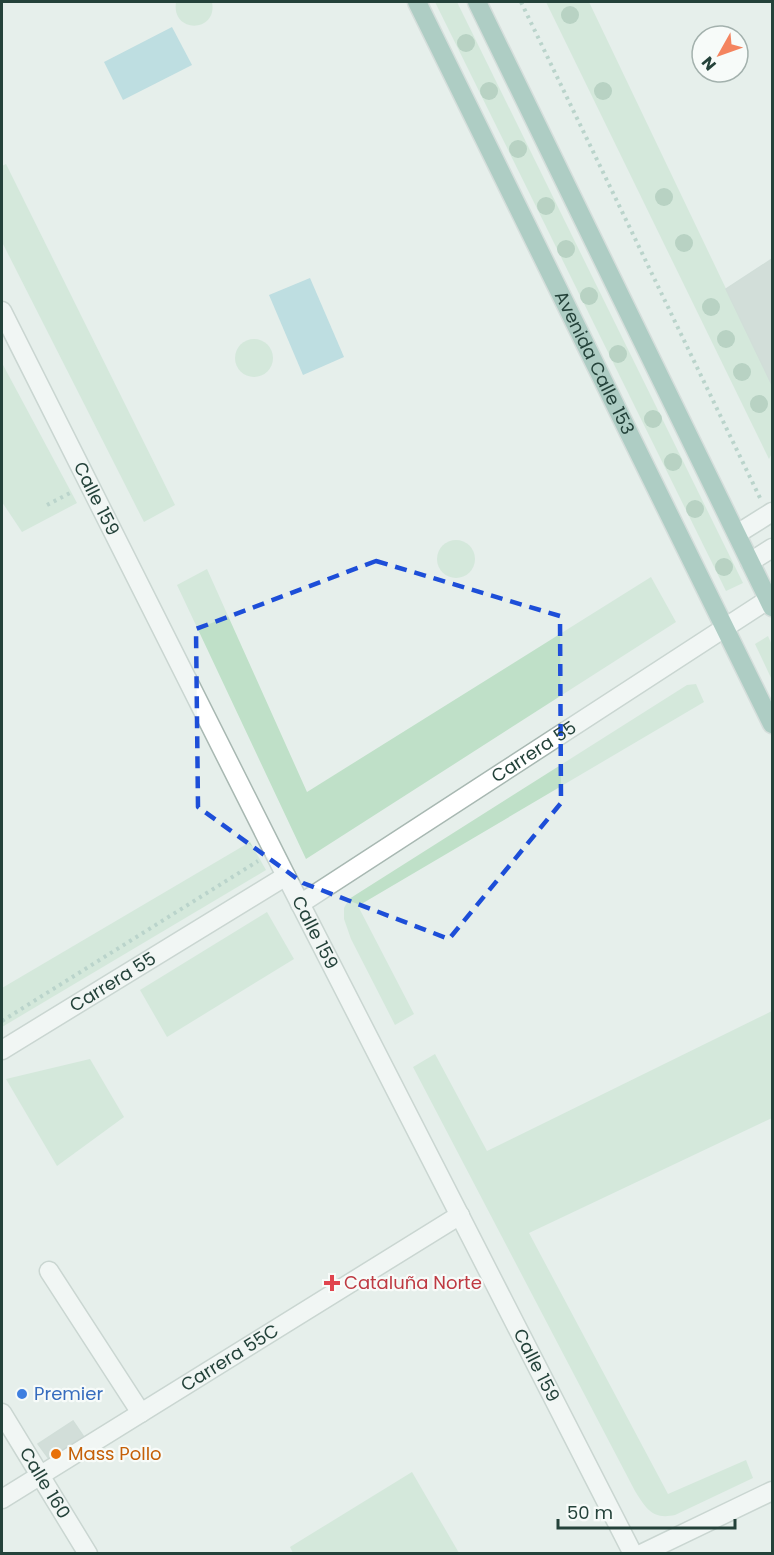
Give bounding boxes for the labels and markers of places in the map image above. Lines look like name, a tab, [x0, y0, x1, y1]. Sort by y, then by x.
place label: Cataluña Norte	[344, 1270, 482, 1295]
marker: Cataluña Norte	[325, 1276, 339, 1290]
place label: Premier	[34, 1381, 103, 1406]
marker: Premier	[15, 1387, 29, 1401]
place label: Mass Pollo	[68, 1441, 162, 1466]
marker: Mass Pollo	[49, 1447, 63, 1461]

